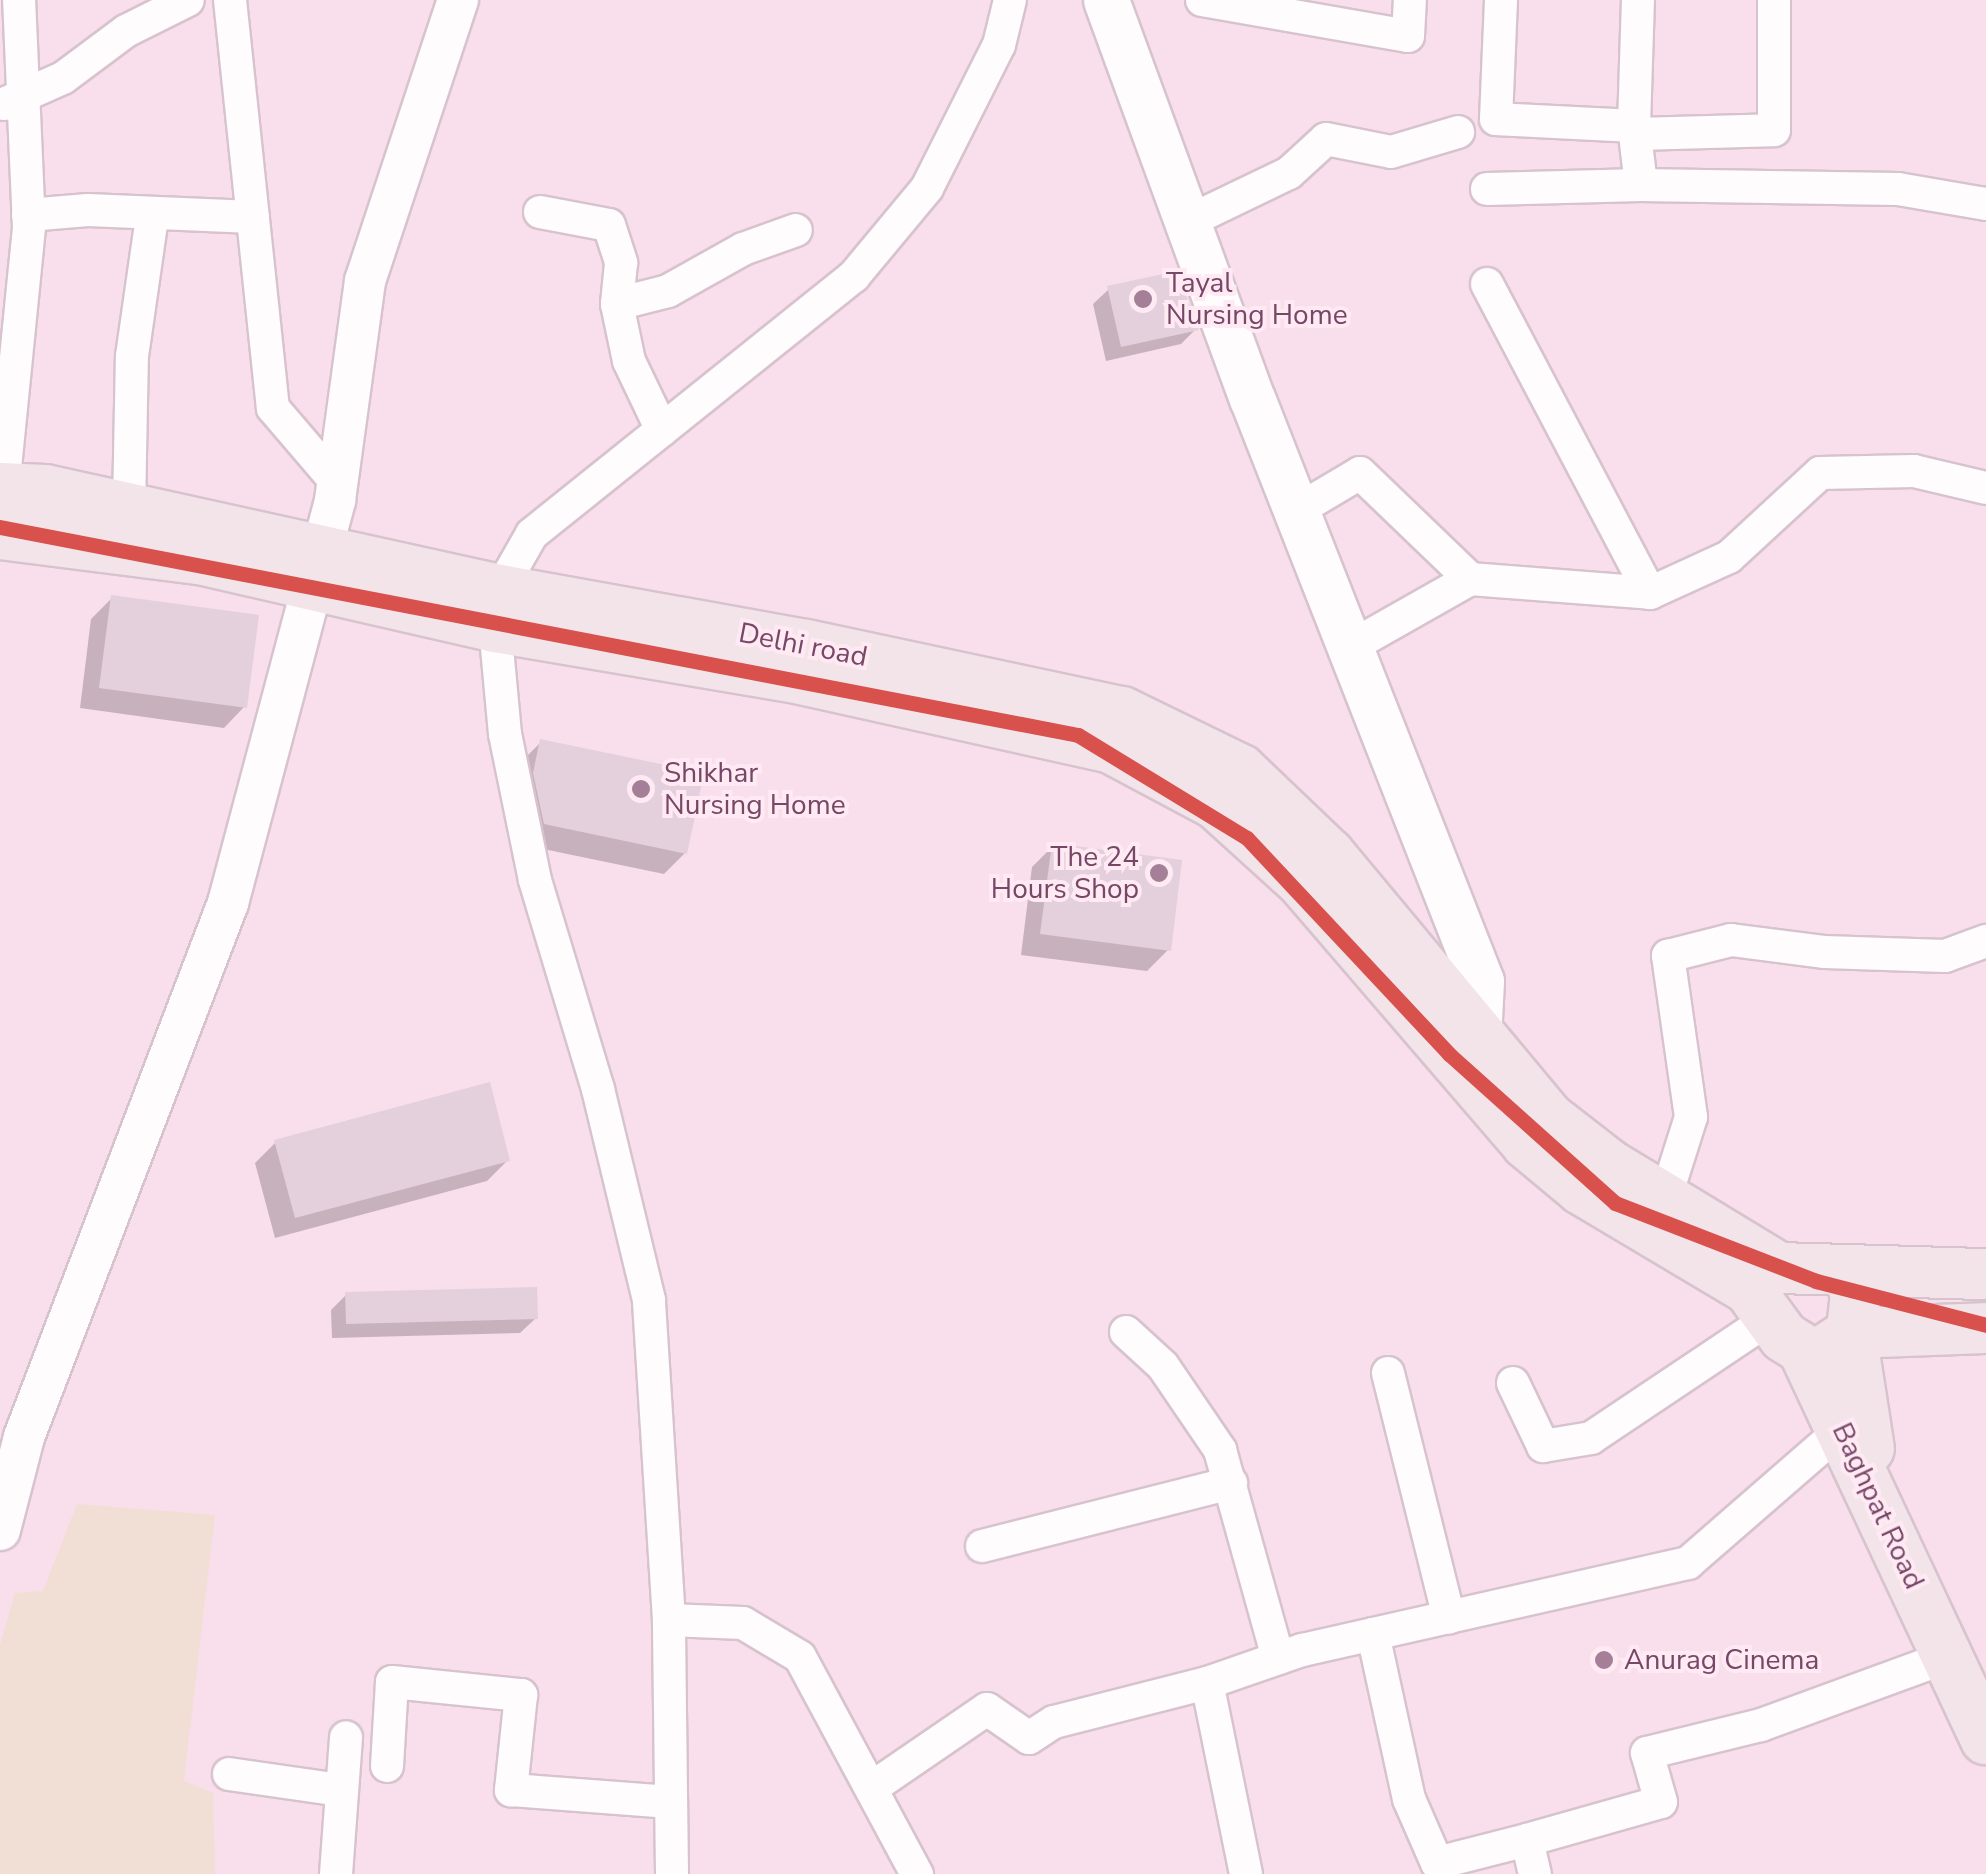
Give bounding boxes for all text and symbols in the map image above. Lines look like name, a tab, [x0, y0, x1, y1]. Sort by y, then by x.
place label: Tayal Nursing Home	[1166, 266, 1348, 332]
marker: Tayal Nursing Home	[1130, 286, 1156, 312]
street label: Delhi road	[736, 616, 870, 674]
place label: Shikhar Nursing Home	[664, 756, 846, 822]
marker: Shikhar Nursing Home	[628, 776, 654, 802]
place label: The 24 Hours Shop	[991, 840, 1139, 906]
marker: The 24 Hours Shop	[1148, 862, 1170, 884]
street label: Baghpat Road	[1825, 1418, 1931, 1594]
place label: Anurag Cinema	[1624, 1643, 1819, 1677]
marker: Anurag Cinema	[1593, 1649, 1615, 1671]

